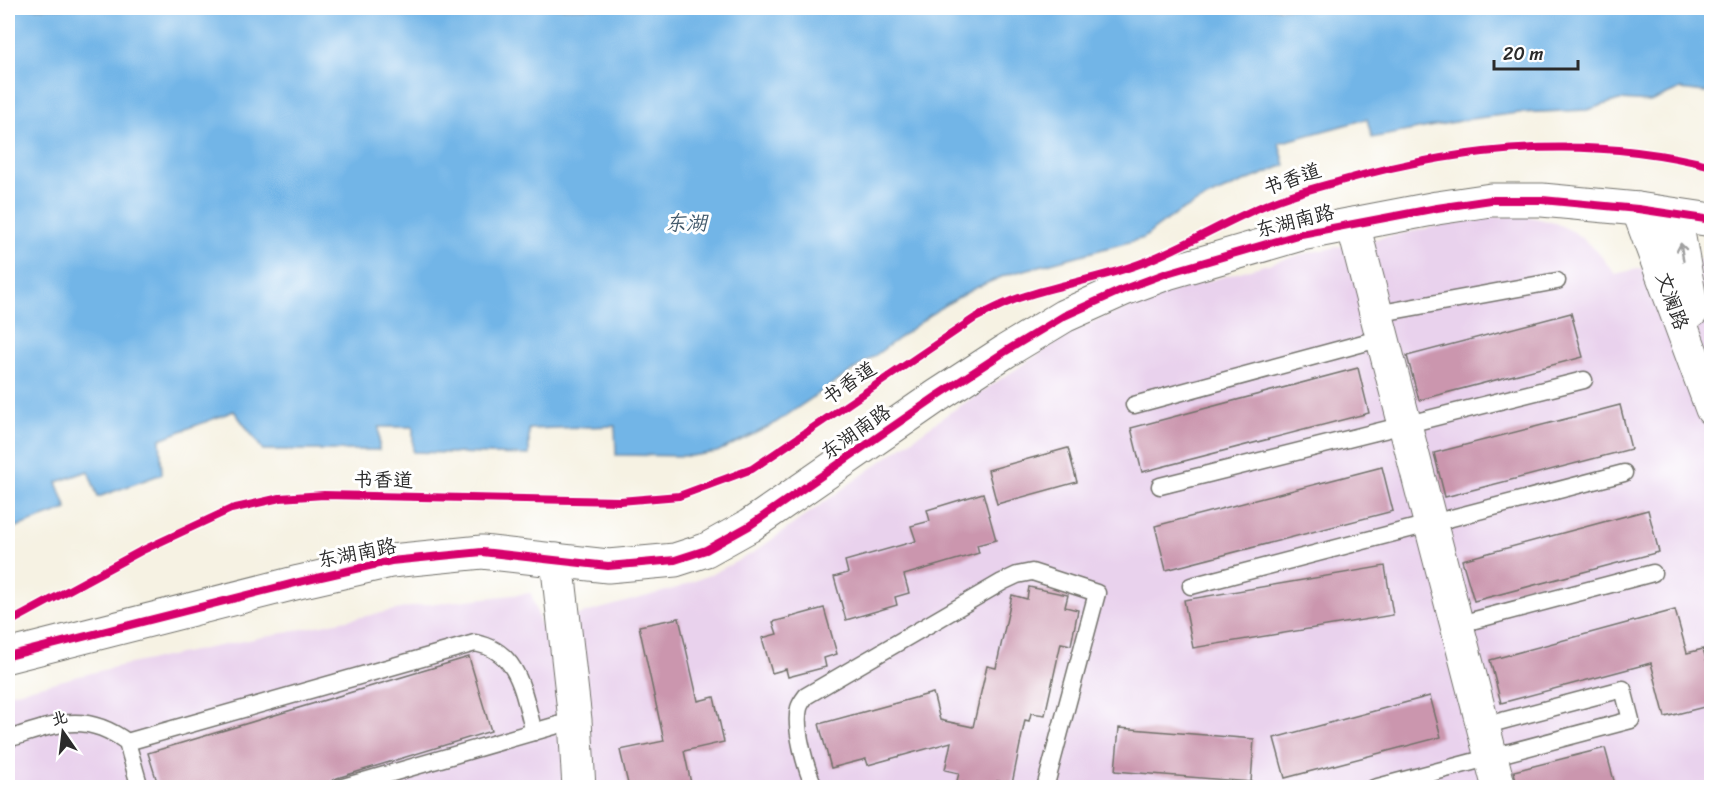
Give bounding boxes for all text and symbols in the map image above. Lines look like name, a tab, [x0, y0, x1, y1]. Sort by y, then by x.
scale bar	[1494, 33, 1578, 71]
text: 20 m	[1503, 38, 1543, 70]
street label: 书香道	[1258, 153, 1326, 205]
street label: 东湖南路	[1252, 194, 1339, 248]
water label: 东湖	[665, 204, 709, 242]
one-way arrow	[1676, 243, 1687, 263]
street label: 文澜路	[1645, 267, 1699, 336]
street label: 书香道	[814, 352, 884, 414]
street label: 东湖南路	[813, 394, 900, 469]
street label: 书香道	[353, 462, 413, 498]
street label: 东湖南路	[314, 528, 401, 578]
north arrow	[33, 702, 93, 762]
text: 北	[48, 702, 71, 734]

